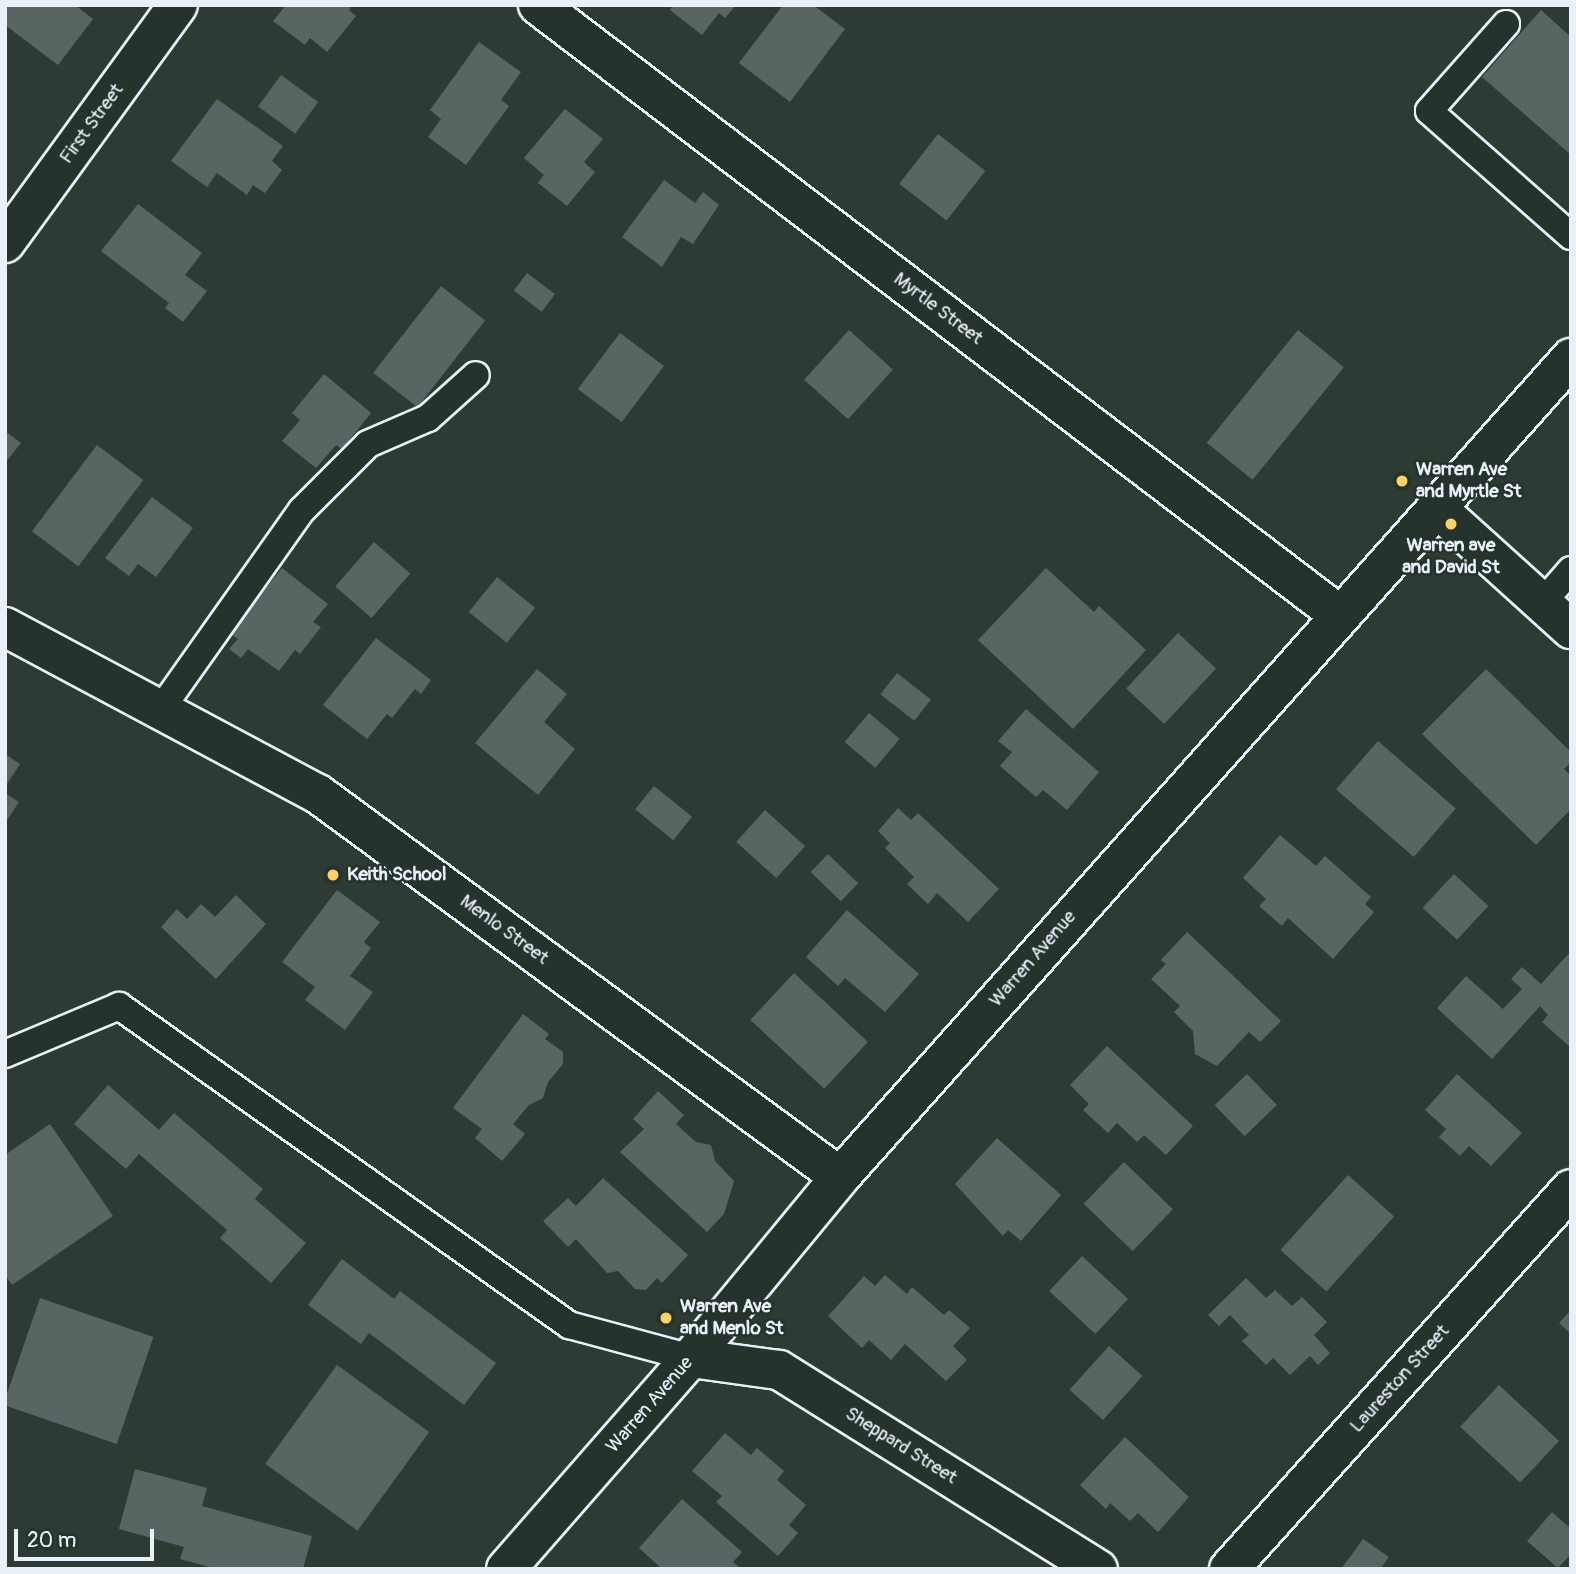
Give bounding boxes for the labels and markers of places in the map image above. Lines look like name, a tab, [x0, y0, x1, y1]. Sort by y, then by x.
place label: Warren Ave and Myrtle St	[1416, 459, 1521, 503]
marker: Warren Ave and Myrtle St	[1394, 473, 1410, 489]
marker: Warren ave and David St	[1443, 516, 1459, 532]
place label: Warren ave and David St	[1402, 535, 1500, 579]
place label: Keith School	[347, 864, 446, 886]
marker: Keith School	[325, 867, 341, 883]
place label: Warren Ave and Menlo St	[680, 1296, 783, 1340]
marker: Warren Ave and Menlo St	[658, 1310, 674, 1326]

